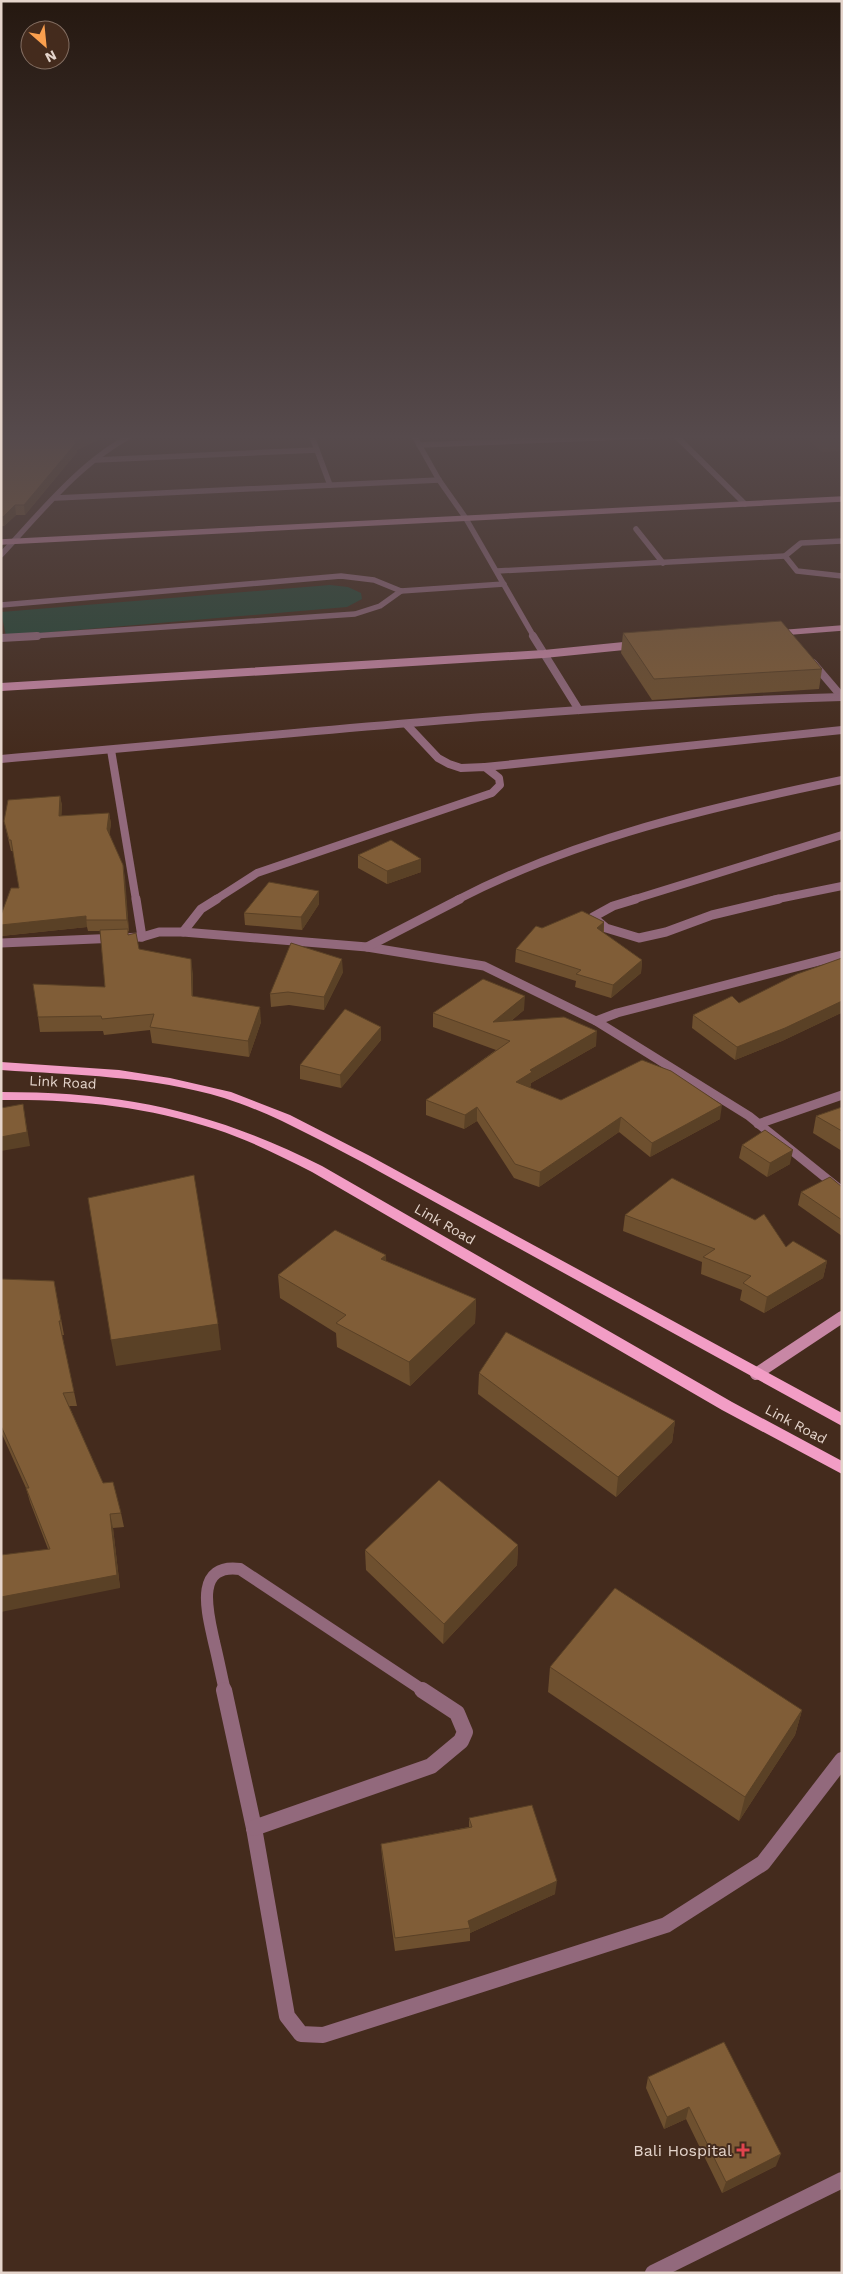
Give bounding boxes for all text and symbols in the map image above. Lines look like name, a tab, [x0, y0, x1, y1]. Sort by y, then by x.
north arrow	[20, 20, 70, 70]
text: N	[43, 47, 59, 66]
street label: Link Road	[29, 1072, 97, 1092]
street label: Link Road	[412, 1200, 478, 1248]
street label: Link Road	[763, 1401, 829, 1447]
place label: Bali Hospital	[633, 2141, 732, 2160]
marker: Bali Hospital	[736, 2143, 750, 2157]

